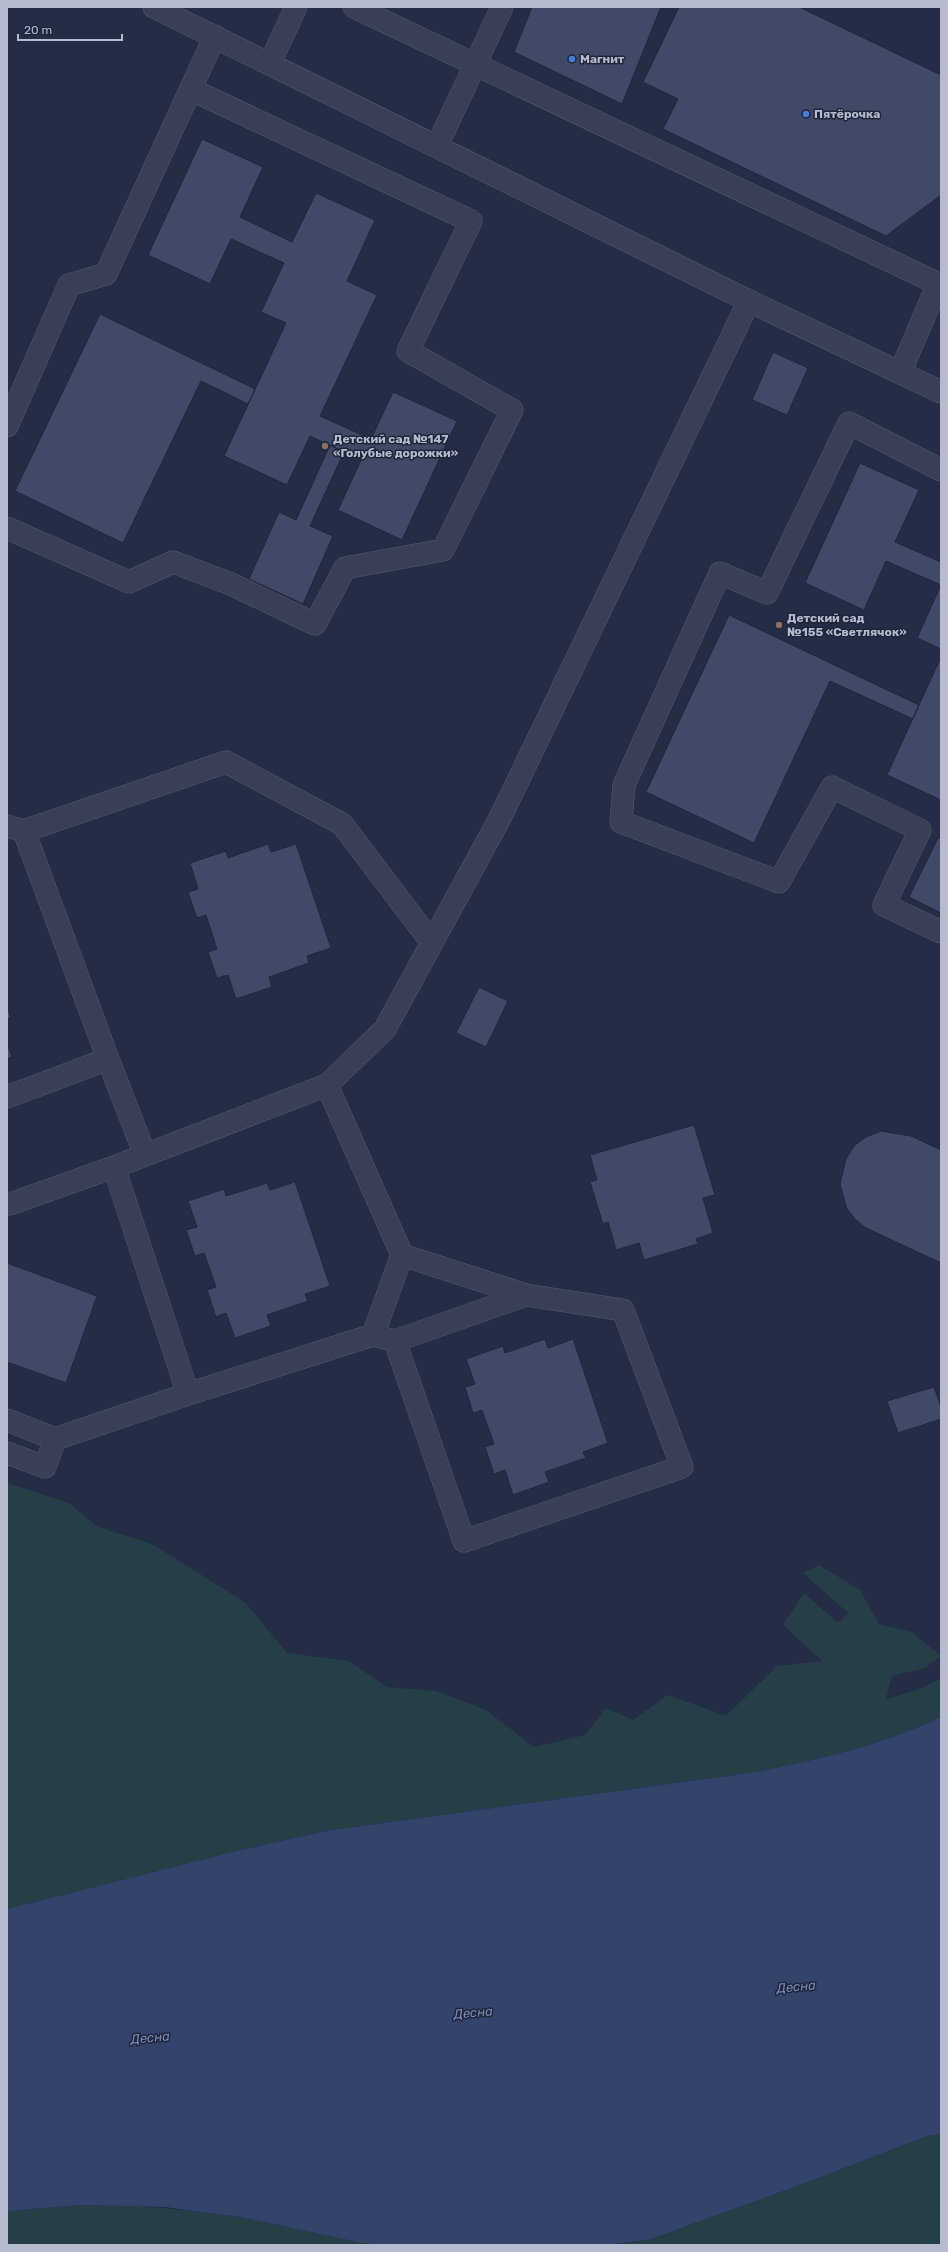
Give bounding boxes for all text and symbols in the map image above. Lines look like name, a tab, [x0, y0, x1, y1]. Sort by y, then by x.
scale bar	[18, 16, 122, 42]
text: 20 m	[24, 23, 52, 37]
place label: Магнит	[580, 52, 625, 66]
marker: Магнит	[567, 54, 577, 64]
place label: Пятёрочка	[814, 107, 880, 121]
marker: Пятёрочка	[801, 109, 811, 119]
place label: Детский сад №147 «Голубые дорожки»	[333, 432, 459, 460]
marker: Детский сад №147 «Голубые дорожки»	[320, 441, 330, 451]
place label: Детский сад №155 «Светлячок»	[787, 611, 907, 639]
marker: Детский сад №155 «Светлячок»	[774, 620, 784, 630]
water label: Десна	[775, 1977, 817, 1996]
water label: Десна	[452, 2003, 494, 2022]
water label: Десна	[129, 2028, 171, 2047]

